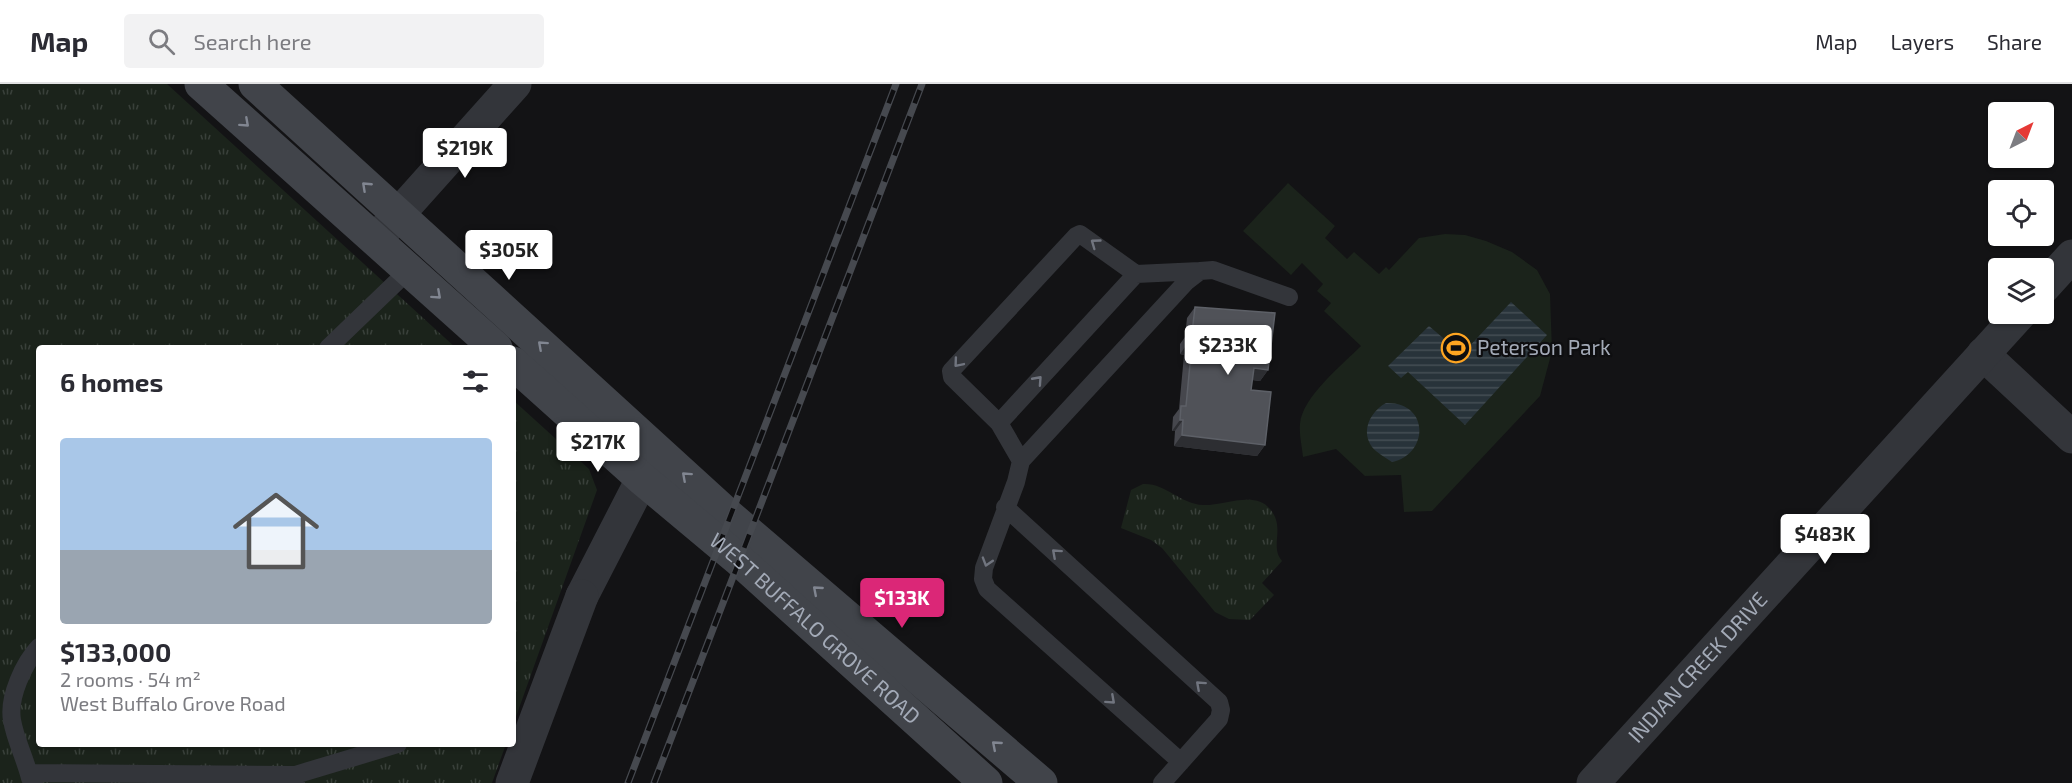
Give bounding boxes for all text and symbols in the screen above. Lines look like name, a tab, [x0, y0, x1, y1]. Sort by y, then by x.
search box	[124, 14, 544, 68]
text: Map	[30, 24, 88, 58]
icon: search	[145, 25, 178, 58]
text: Search here	[193, 28, 312, 54]
text: Map	[1815, 29, 1857, 54]
text: Layers	[1890, 29, 1954, 54]
text: Share	[1987, 29, 2042, 54]
north arrow	[1988, 102, 2054, 168]
map controls	[1988, 102, 2054, 324]
one-way arrow	[238, 116, 249, 127]
pin: $219K	[423, 128, 507, 179]
text: $219K	[437, 135, 493, 159]
button: locate	[1988, 180, 2054, 246]
one-way arrow	[362, 182, 373, 193]
pin: $305K	[467, 230, 551, 281]
text: $305K	[479, 237, 539, 261]
one-way arrow	[1090, 240, 1101, 251]
button: layers	[1988, 258, 2054, 324]
one-way arrow	[430, 288, 441, 299]
pin: $233K	[1186, 325, 1270, 376]
text: $233K	[1199, 332, 1257, 356]
sports icon: Peterson Park	[1440, 332, 1472, 364]
place label: Peterson Park	[1477, 334, 1611, 359]
one-way arrow	[538, 341, 548, 352]
one-way arrow	[954, 356, 965, 367]
icon: filters	[459, 365, 492, 398]
text: 6 homes	[60, 366, 163, 397]
one-way arrow	[1031, 376, 1042, 387]
pin: $217K	[556, 422, 640, 473]
text: $217K	[570, 429, 626, 453]
one-way arrow	[682, 472, 693, 483]
icon: home	[222, 477, 330, 585]
pin: $483K	[1783, 514, 1867, 565]
text: $483K	[1795, 521, 1855, 545]
street label: WEST BUFFALO GROVE ROAD	[705, 527, 926, 728]
one-way arrow	[1052, 549, 1063, 560]
one-way arrow	[981, 556, 994, 567]
pin: $133K	[860, 578, 944, 629]
text: $133K	[874, 585, 930, 609]
one-way arrow	[813, 586, 824, 597]
street label: INDIAN CREEK DRIVE	[1622, 586, 1772, 747]
text: $133,000	[60, 636, 171, 667]
text: 2 rooms · 54 m²	[60, 667, 201, 691]
one-way arrow	[1197, 681, 1208, 692]
text: West Buffalo Grove Road	[60, 691, 286, 715]
one-way arrow	[1105, 693, 1115, 704]
one-way arrow	[992, 741, 1003, 752]

